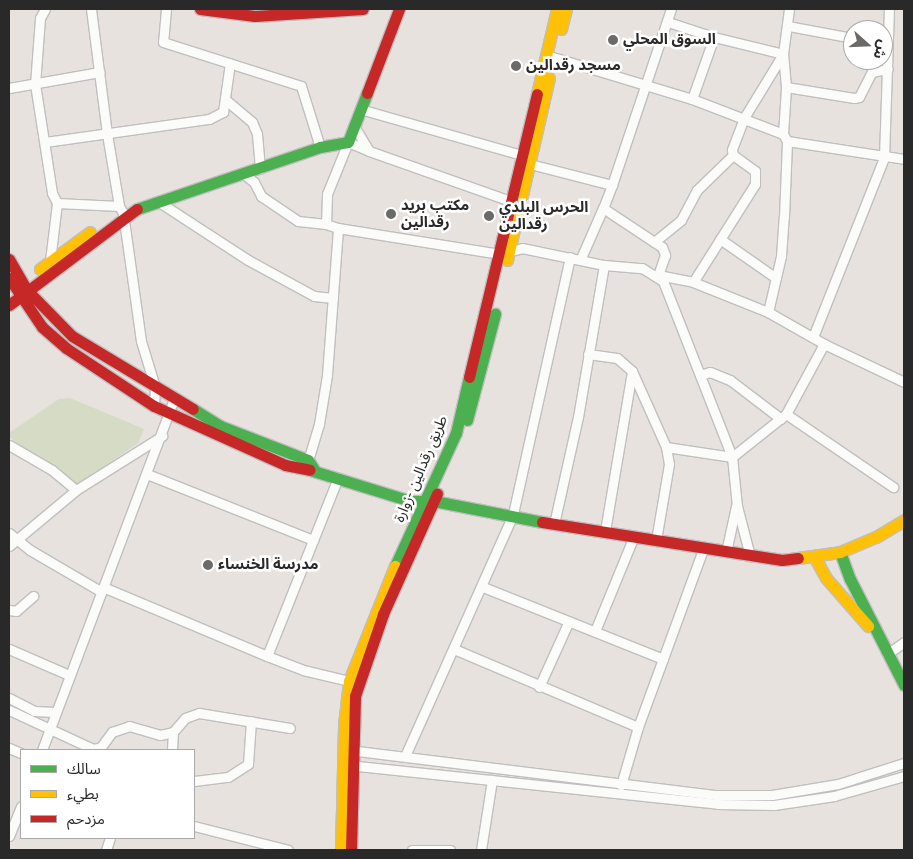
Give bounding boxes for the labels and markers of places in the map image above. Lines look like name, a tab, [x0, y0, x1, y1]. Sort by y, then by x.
place label: السوق المحلي	[623, 31, 716, 49]
marker: السوق المحلي	[607, 34, 619, 46]
place label: مسجد رقدالين	[526, 57, 621, 75]
marker: مسجد رقدالين	[510, 60, 522, 72]
place label: مكتب بريد رقدالين	[401, 196, 469, 231]
place label: الحرس البلدي رقدالين	[499, 198, 588, 233]
marker: مكتب بريد رقدالين	[385, 208, 397, 220]
marker: الحرس البلدي رقدالين	[483, 210, 495, 222]
place label: مدرسة الخنساء	[218, 556, 319, 574]
marker: مدرسة الخنساء	[202, 559, 214, 571]

